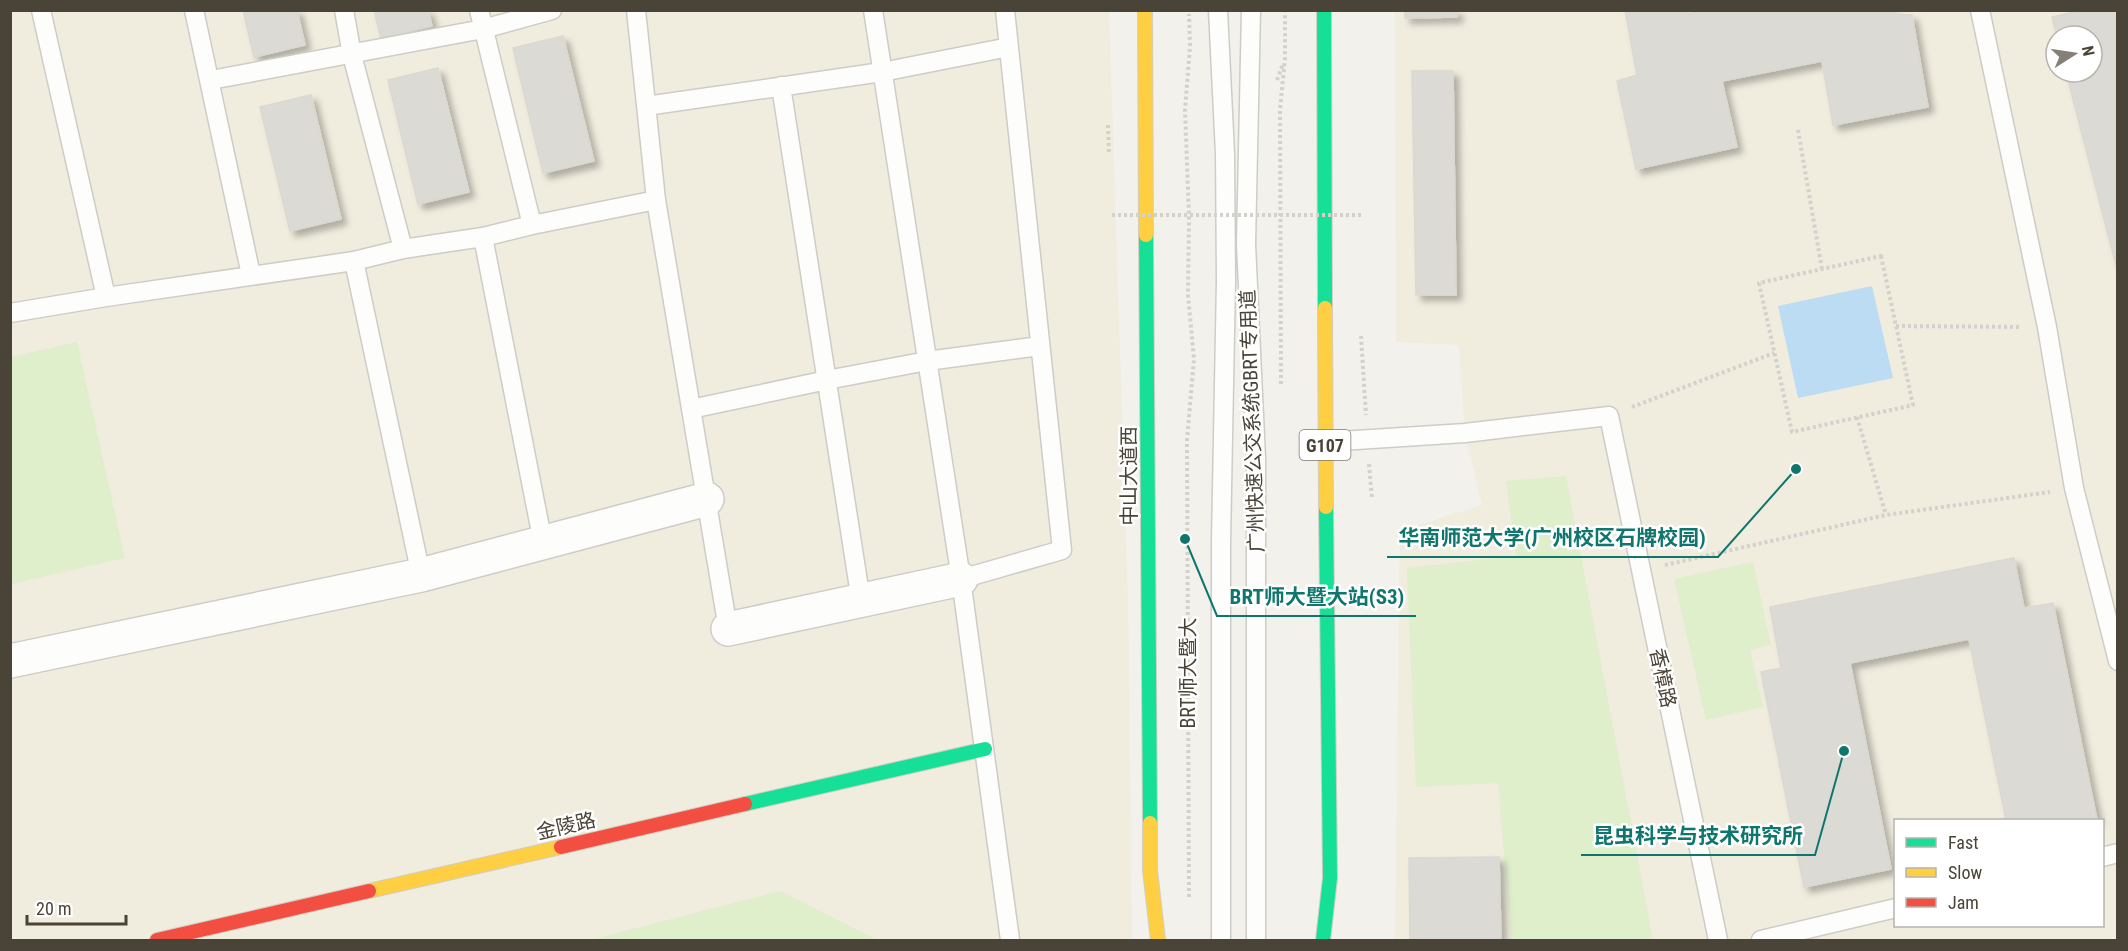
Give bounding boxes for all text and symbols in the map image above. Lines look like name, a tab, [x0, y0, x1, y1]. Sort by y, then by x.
north arrow	[2044, 24, 2104, 84]
text: N	[2078, 44, 2098, 58]
street label: 广州快速公交系统GBRT专用道	[1235, 289, 1269, 553]
street label: 中山大道西	[1117, 426, 1141, 526]
road number: G107	[1300, 430, 1350, 460]
callout: 华南师范大学(广州校区石牌校园)	[1387, 518, 1718, 557]
text: 华南师范大学(广州校区石牌校园)	[1398, 526, 1706, 550]
callout: BRT师大暨大站(S3)	[1217, 577, 1416, 616]
text: BRT师大暨大站(S3)	[1230, 585, 1404, 609]
street label: BRT师大暨大	[1176, 617, 1200, 729]
street label: 香樟路	[1645, 646, 1681, 710]
street label: 金陵路	[534, 808, 598, 844]
callout: 昆虫科学与技术研究所	[1581, 816, 1815, 855]
legend	[1894, 819, 2104, 927]
text: 昆虫科学与技术研究所	[1593, 824, 1803, 848]
text: Fast	[1948, 832, 1979, 853]
text: Slow	[1948, 862, 1983, 883]
scale bar	[27, 888, 126, 926]
text: Jam	[1948, 892, 1979, 913]
text: 20 m	[36, 898, 71, 919]

